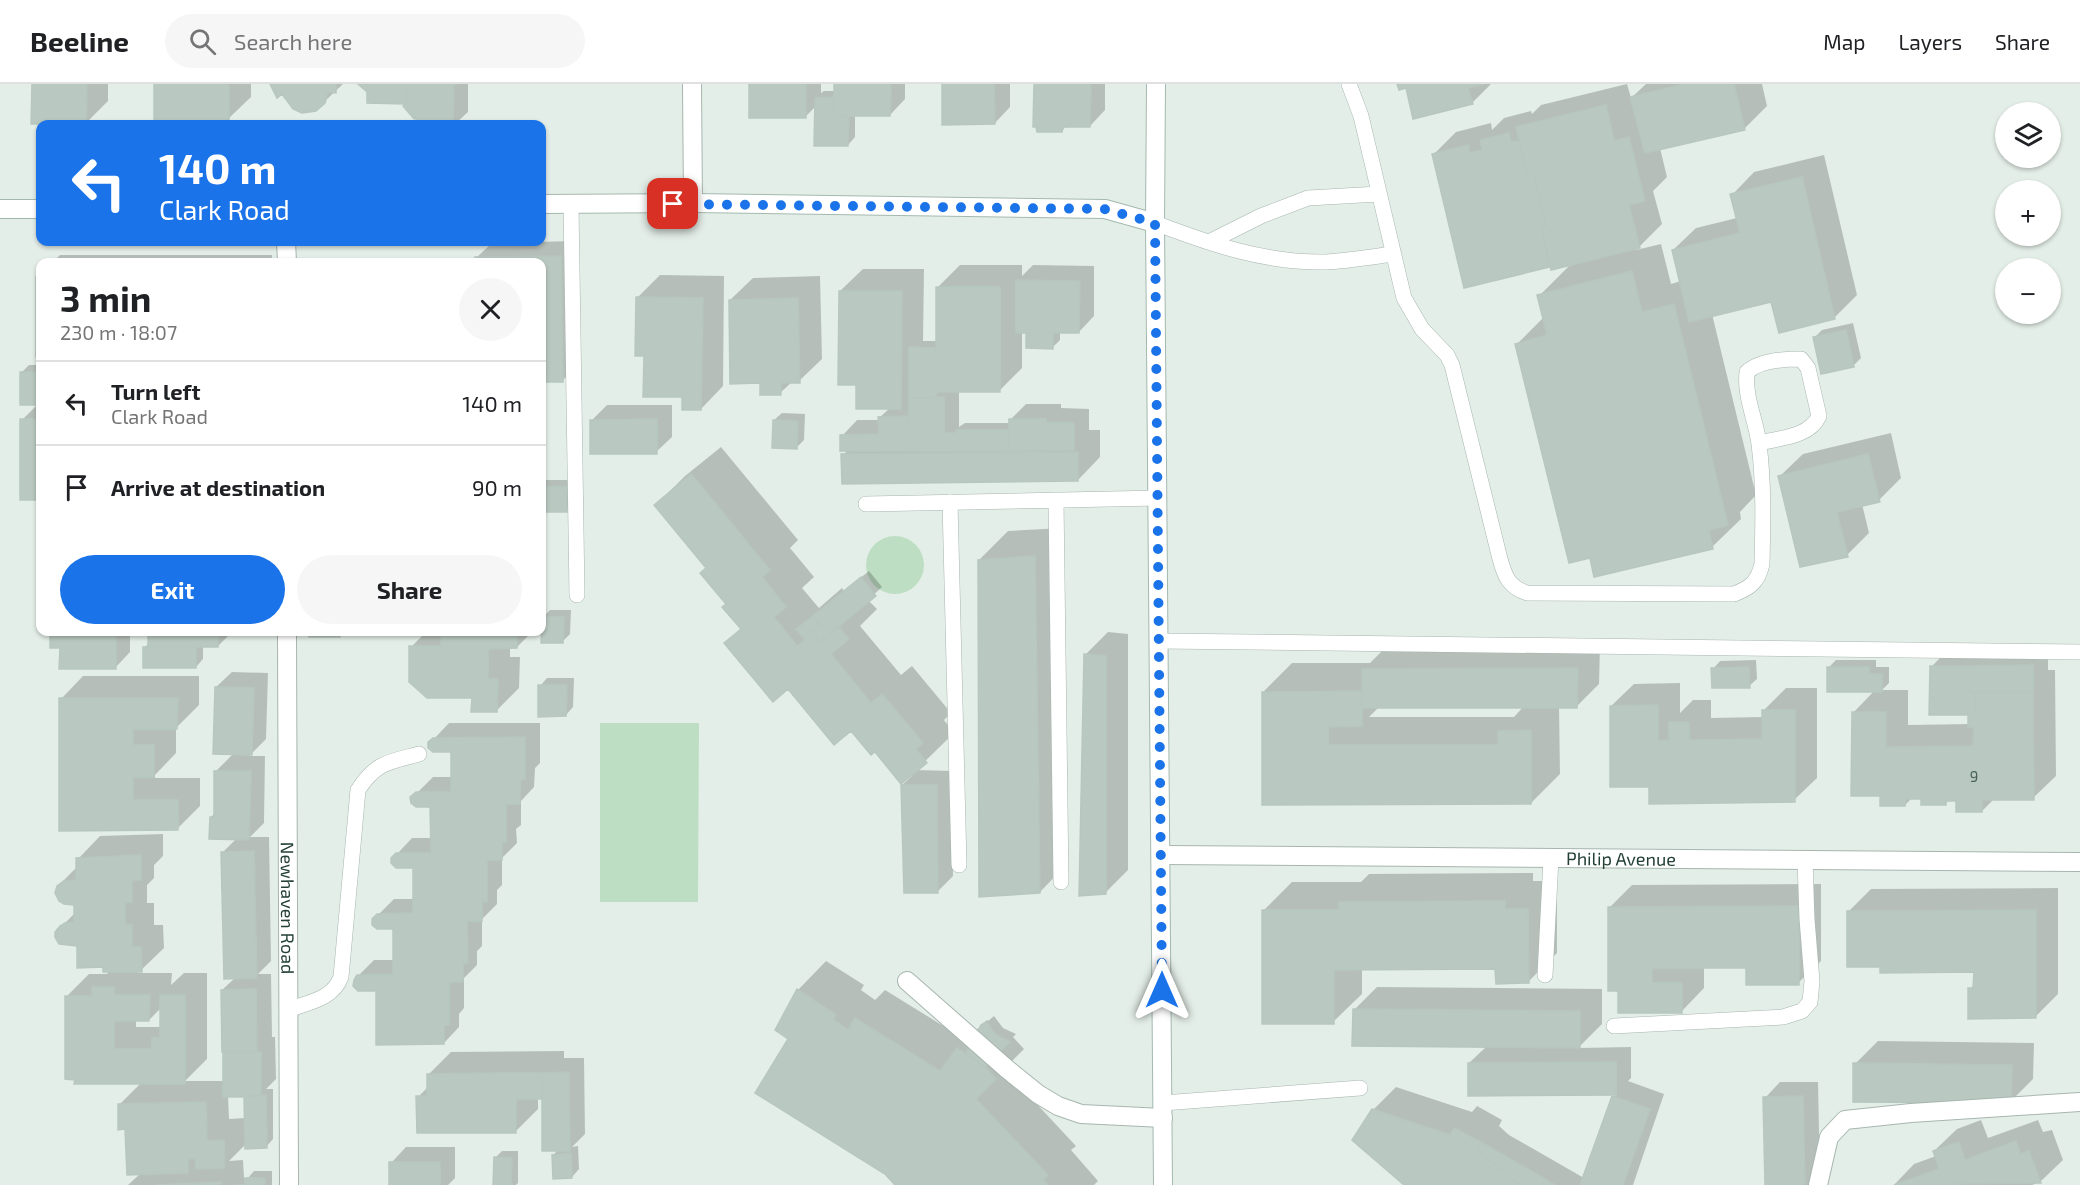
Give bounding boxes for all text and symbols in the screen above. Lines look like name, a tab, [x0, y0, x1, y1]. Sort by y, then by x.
search box	[165, 14, 585, 68]
text: Beeline	[30, 24, 129, 58]
icon: search	[186, 25, 219, 58]
text: Search here	[234, 28, 352, 54]
text: Map	[1823, 29, 1865, 54]
text: Layers	[1898, 29, 1962, 54]
text: Share	[1995, 29, 2050, 54]
map controls	[1995, 102, 2061, 324]
button: layers	[1995, 102, 2061, 168]
text: 140 m	[159, 142, 276, 192]
icon: left	[60, 144, 138, 222]
pin	[647, 178, 698, 229]
button: +	[1995, 180, 2061, 246]
icon: arrive	[656, 187, 689, 220]
text: Clark Road	[159, 193, 290, 225]
button: −	[1995, 258, 2061, 324]
text: 3 min	[60, 276, 151, 319]
button: close	[459, 278, 522, 341]
text: 230 m · 18:07	[60, 320, 177, 344]
text: Turn left	[111, 378, 200, 404]
icon: left	[60, 387, 93, 420]
text: 140 m	[462, 390, 522, 416]
text: Clark Road	[111, 404, 208, 428]
icon: arrive	[60, 471, 93, 504]
text: Arrive at destination	[111, 474, 325, 500]
text: 90 m	[472, 474, 522, 500]
button: Exit	[60, 555, 285, 624]
button: Share	[297, 555, 522, 624]
house number: 9	[1970, 767, 1978, 785]
street label: Newhaven Road	[277, 842, 299, 974]
street label: Philip Avenue	[1566, 847, 1676, 870]
position arrow	[1130, 958, 1194, 1022]

